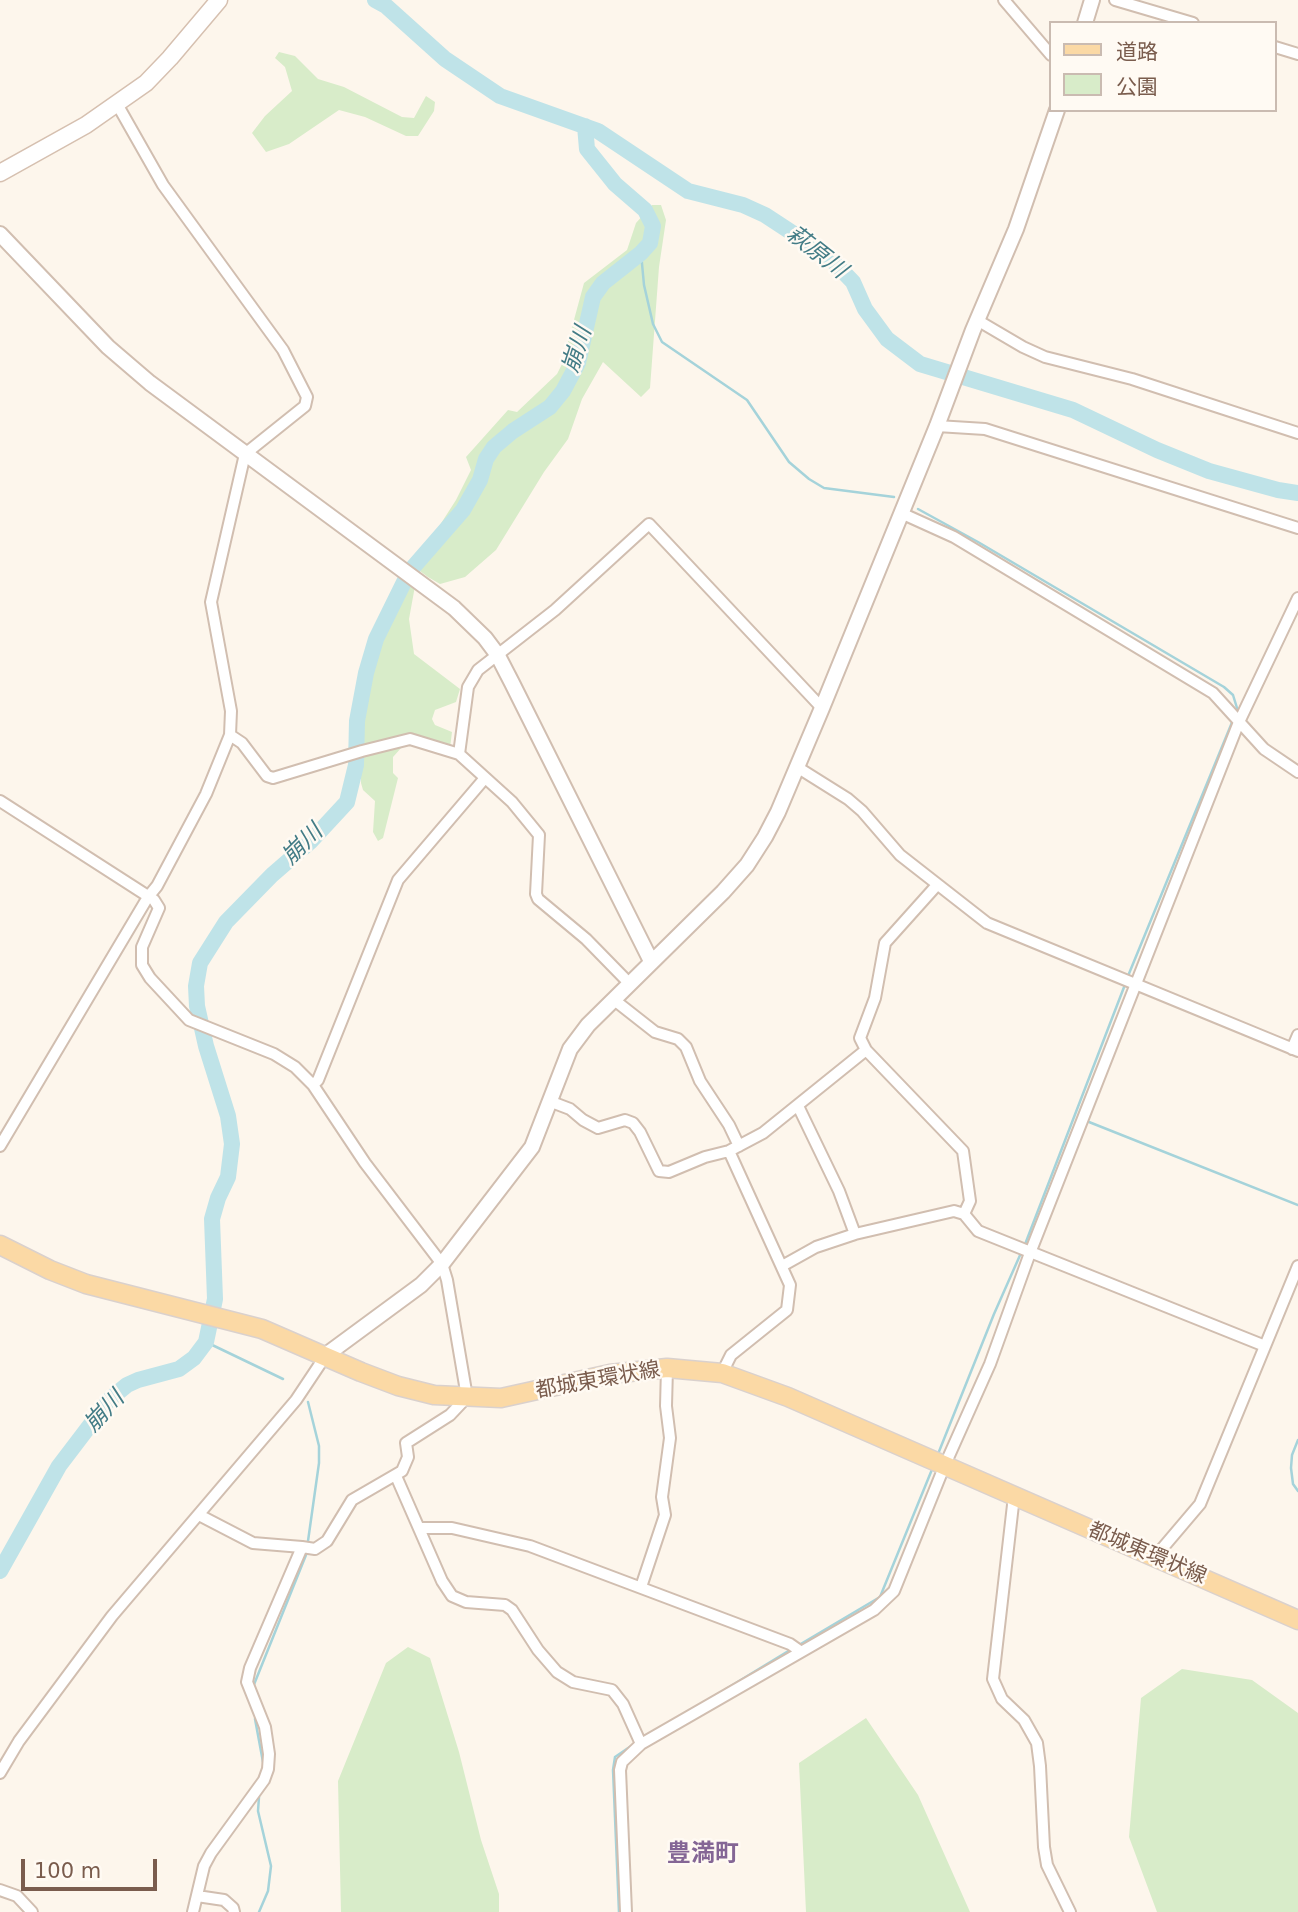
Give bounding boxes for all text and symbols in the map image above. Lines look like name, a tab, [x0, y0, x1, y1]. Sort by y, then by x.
legend	[1050, 21, 1277, 112]
text: 道路	[1116, 40, 1158, 64]
text: 公園	[1116, 75, 1158, 99]
water label: 萩原川	[780, 221, 852, 285]
water label: 崩川	[558, 324, 598, 376]
water label: 崩川	[277, 819, 329, 871]
street label: 都城東環状線	[534, 1358, 662, 1404]
water label: 崩川	[79, 1386, 131, 1438]
street label: 都城東環状線	[1084, 1518, 1210, 1590]
district label: 豊満町	[667, 1841, 739, 1869]
scale bar	[24, 1846, 161, 1890]
text: 100 m	[34, 1859, 101, 1883]

